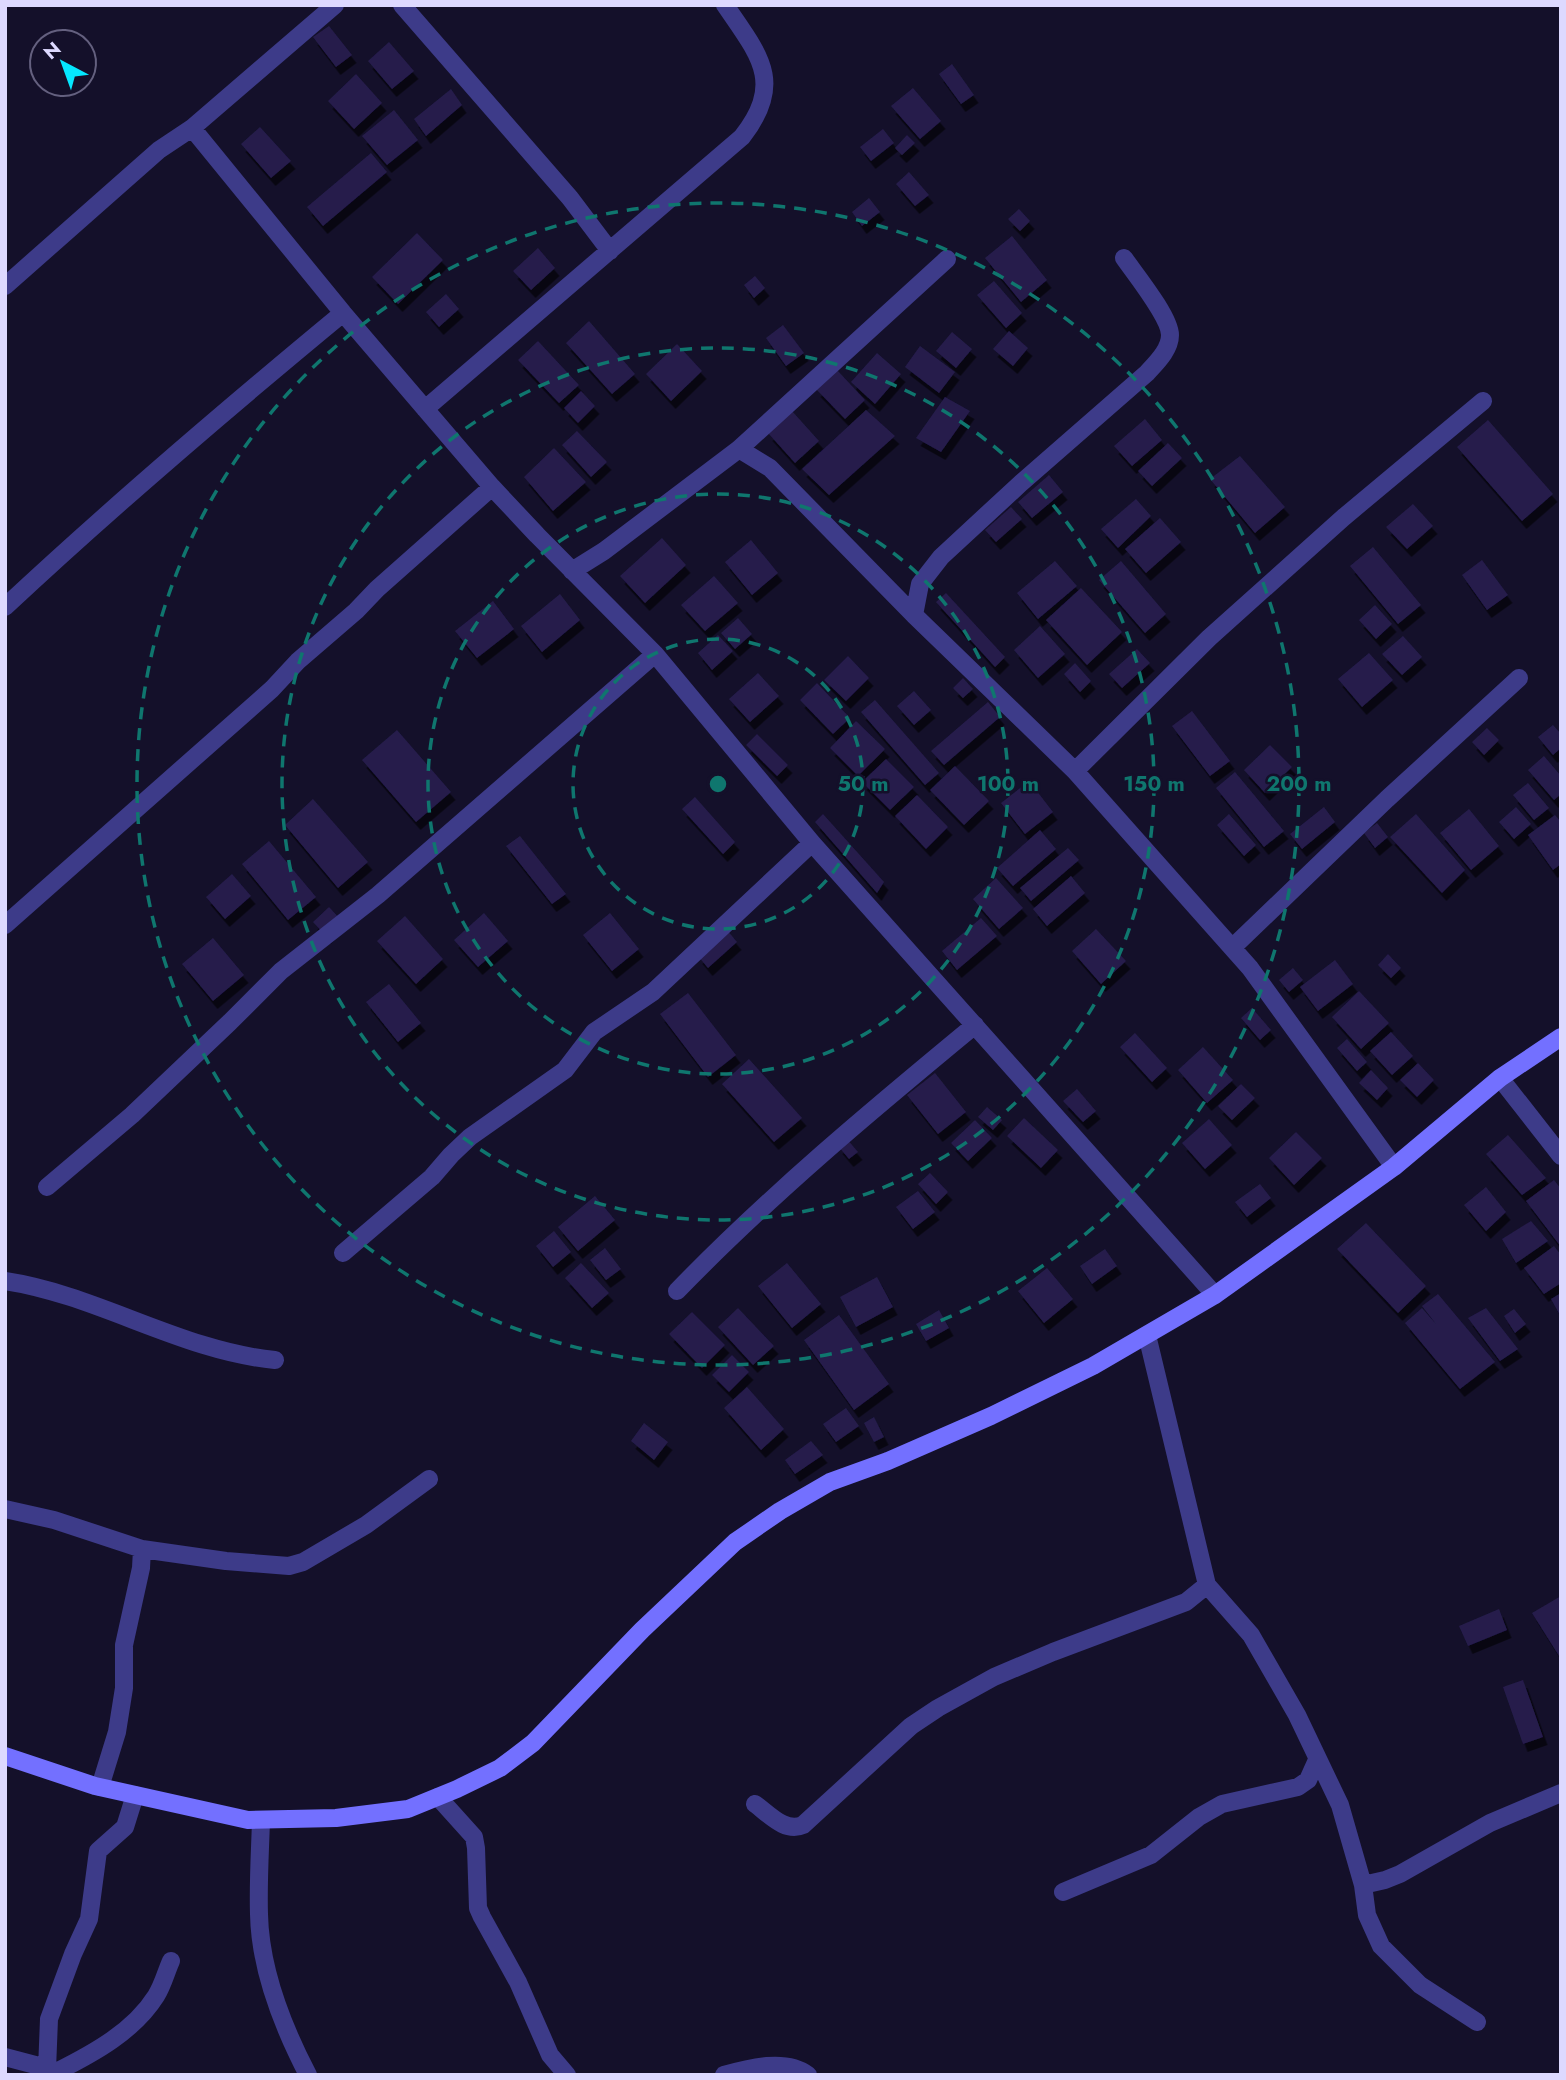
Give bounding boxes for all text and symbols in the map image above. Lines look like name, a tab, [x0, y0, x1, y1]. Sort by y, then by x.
north arrow	[28, 28, 98, 98]
text: N	[38, 35, 67, 66]
text: 50 m	[838, 769, 888, 799]
text: 100 m	[977, 769, 1039, 799]
text: 150 m	[1123, 769, 1185, 799]
text: 200 m	[1266, 769, 1332, 799]
centre of rings	[706, 772, 730, 796]

